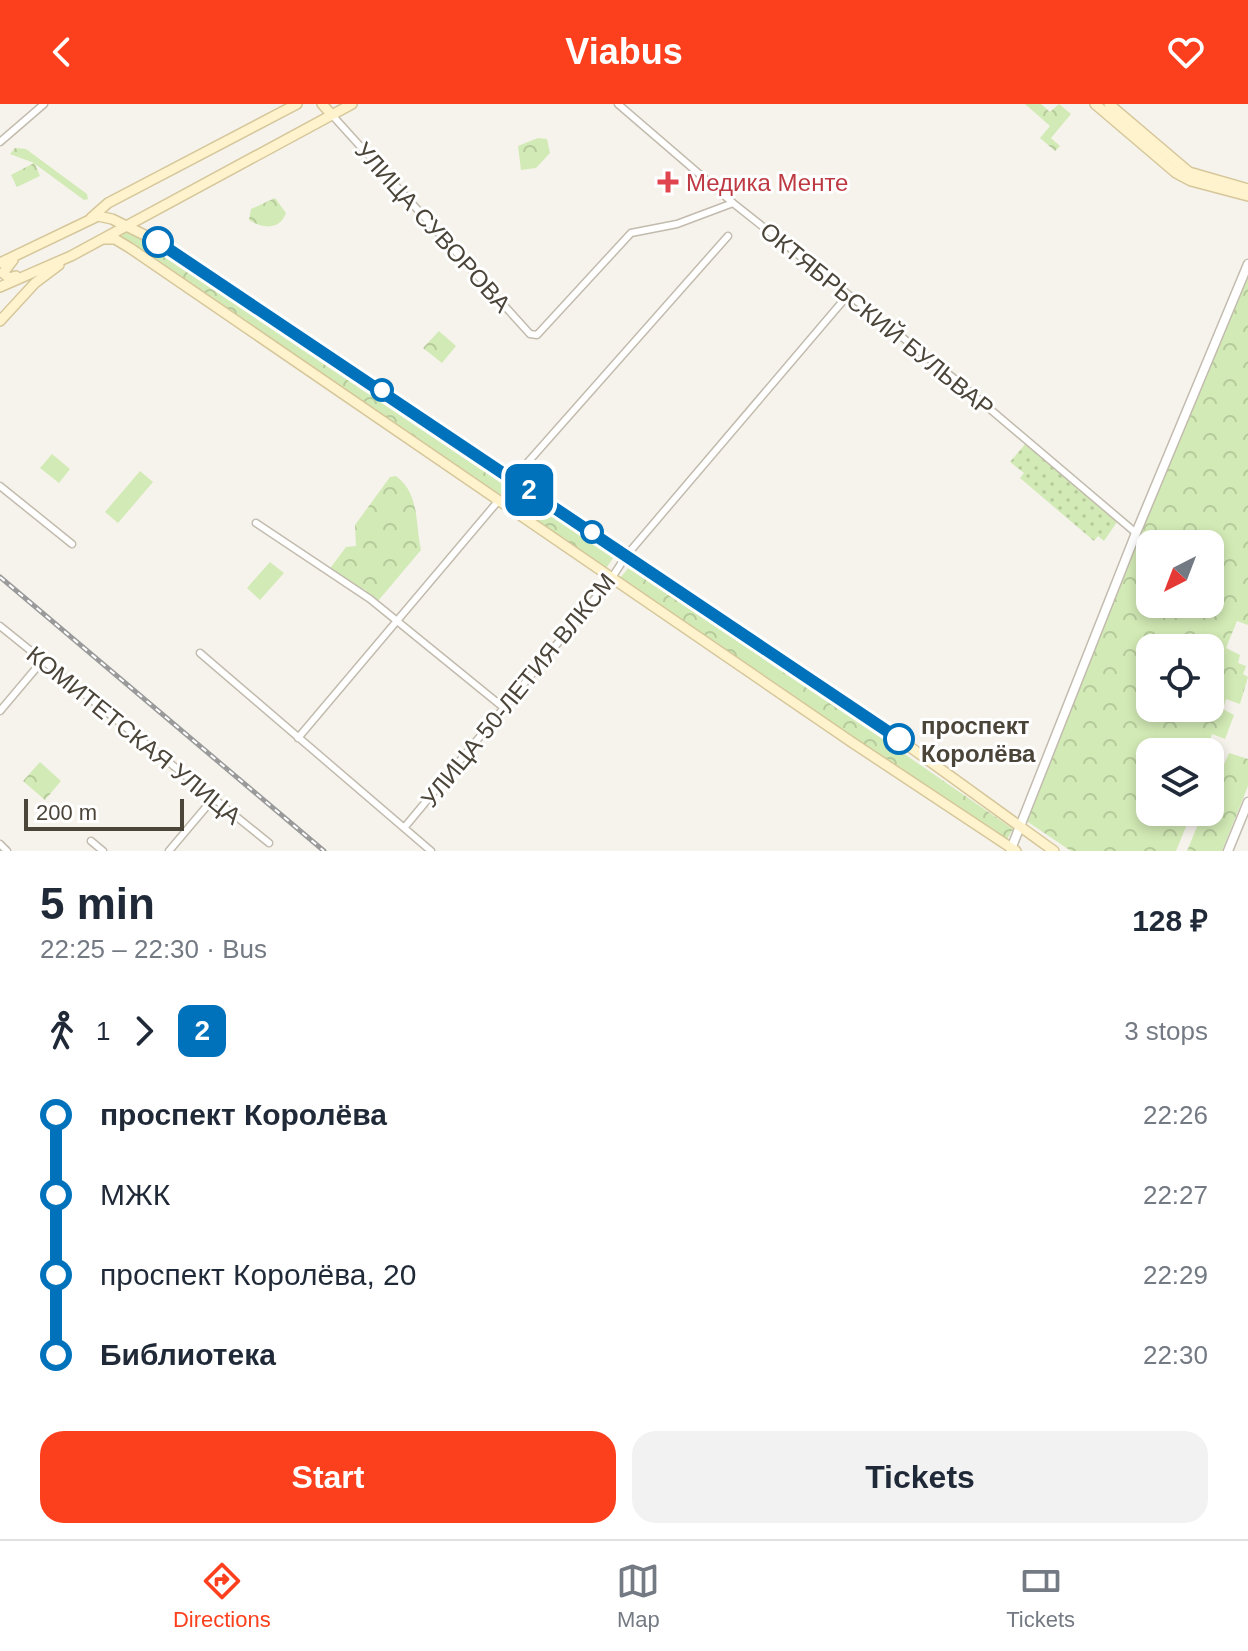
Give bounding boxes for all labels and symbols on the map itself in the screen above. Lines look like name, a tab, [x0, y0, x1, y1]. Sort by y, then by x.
street label: УЛИЦА СУВОРОВА	[350, 137, 516, 317]
place label: Медика Менте	[686, 169, 848, 196]
marker: Медика Менте	[657, 171, 679, 193]
street label: ОКТЯБРЬСКИЙ БУЛЬВАР	[755, 217, 999, 421]
unlabelled marker	[143, 227, 173, 257]
unlabelled marker	[371, 379, 393, 401]
line badge: 2	[503, 464, 555, 516]
unlabelled marker	[581, 521, 603, 543]
north arrow	[1136, 530, 1224, 618]
street label: УЛИЦА 50-ЛЕТИЯ ВЛКСМ	[415, 568, 621, 812]
street label: КОМИТЕТСКАЯ УЛИЦА	[22, 640, 246, 830]
place label: проспект Королёва	[921, 712, 1036, 767]
marker: проспект Королёва	[884, 724, 914, 754]
scale bar	[24, 795, 184, 831]

